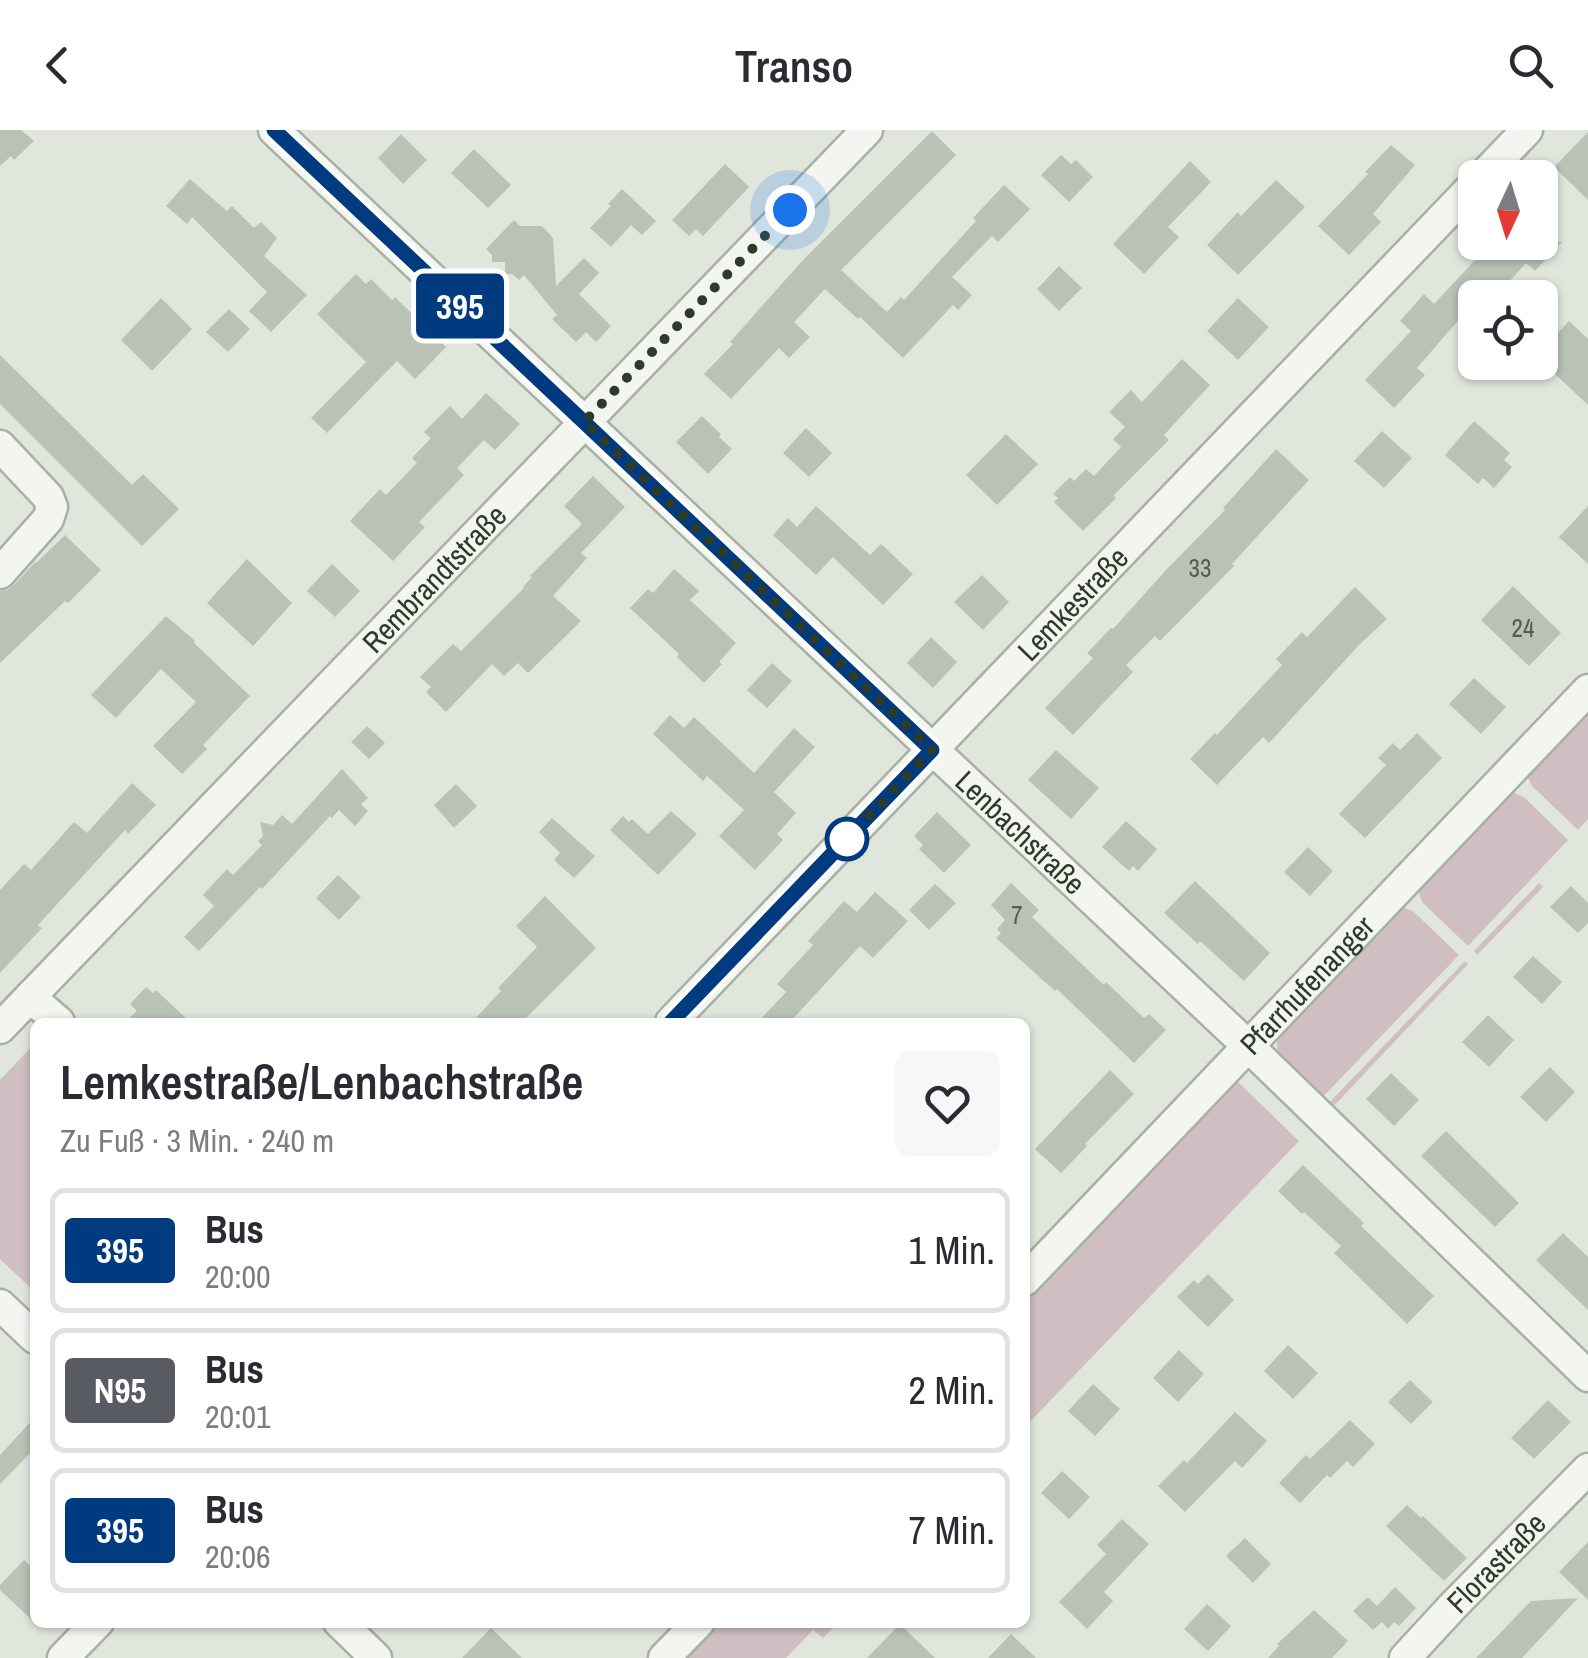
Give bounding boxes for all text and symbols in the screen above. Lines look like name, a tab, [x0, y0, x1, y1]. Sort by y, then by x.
text: Transo	[735, 35, 853, 96]
icon: back	[30, 38, 85, 93]
icon: search	[1503, 38, 1558, 93]
north arrow	[1458, 160, 1558, 260]
map controls	[1458, 160, 1558, 380]
your location	[765, 185, 815, 235]
line badge: 395	[402, 274, 518, 338]
button: locate	[1458, 280, 1558, 380]
text: 395	[436, 283, 484, 330]
street label: Rembrandtstraße	[353, 496, 515, 661]
street label: Lemkestraße	[1008, 538, 1137, 669]
house number: 33	[1189, 551, 1211, 585]
house number: 24	[1512, 611, 1534, 645]
street label: Lenbachstraße	[947, 761, 1094, 903]
unlabelled marker	[826, 818, 868, 860]
house number: 7	[1011, 898, 1023, 932]
street label: Pfarrhufenanger	[1231, 906, 1383, 1063]
text: Lemkestraße/Lenbachstraße	[60, 1049, 583, 1114]
button: heart	[895, 1051, 1000, 1156]
text: Zu Fuß · 3 Min. · 240 m	[60, 1119, 334, 1162]
text: Bus	[205, 1204, 264, 1255]
text: 1 Min.	[908, 1225, 995, 1276]
text: 395	[96, 1227, 144, 1274]
text: 20:00	[205, 1255, 271, 1298]
text: Bus	[205, 1344, 264, 1395]
text: 2 Min.	[908, 1365, 995, 1416]
text: N95	[94, 1367, 146, 1414]
text: 20:01	[205, 1395, 271, 1438]
text: Bus	[205, 1484, 264, 1535]
street label: Florastraße	[1438, 1504, 1554, 1621]
text: 7 Min.	[908, 1505, 995, 1556]
text: 395	[96, 1507, 144, 1554]
text: 20:06	[205, 1535, 271, 1578]

